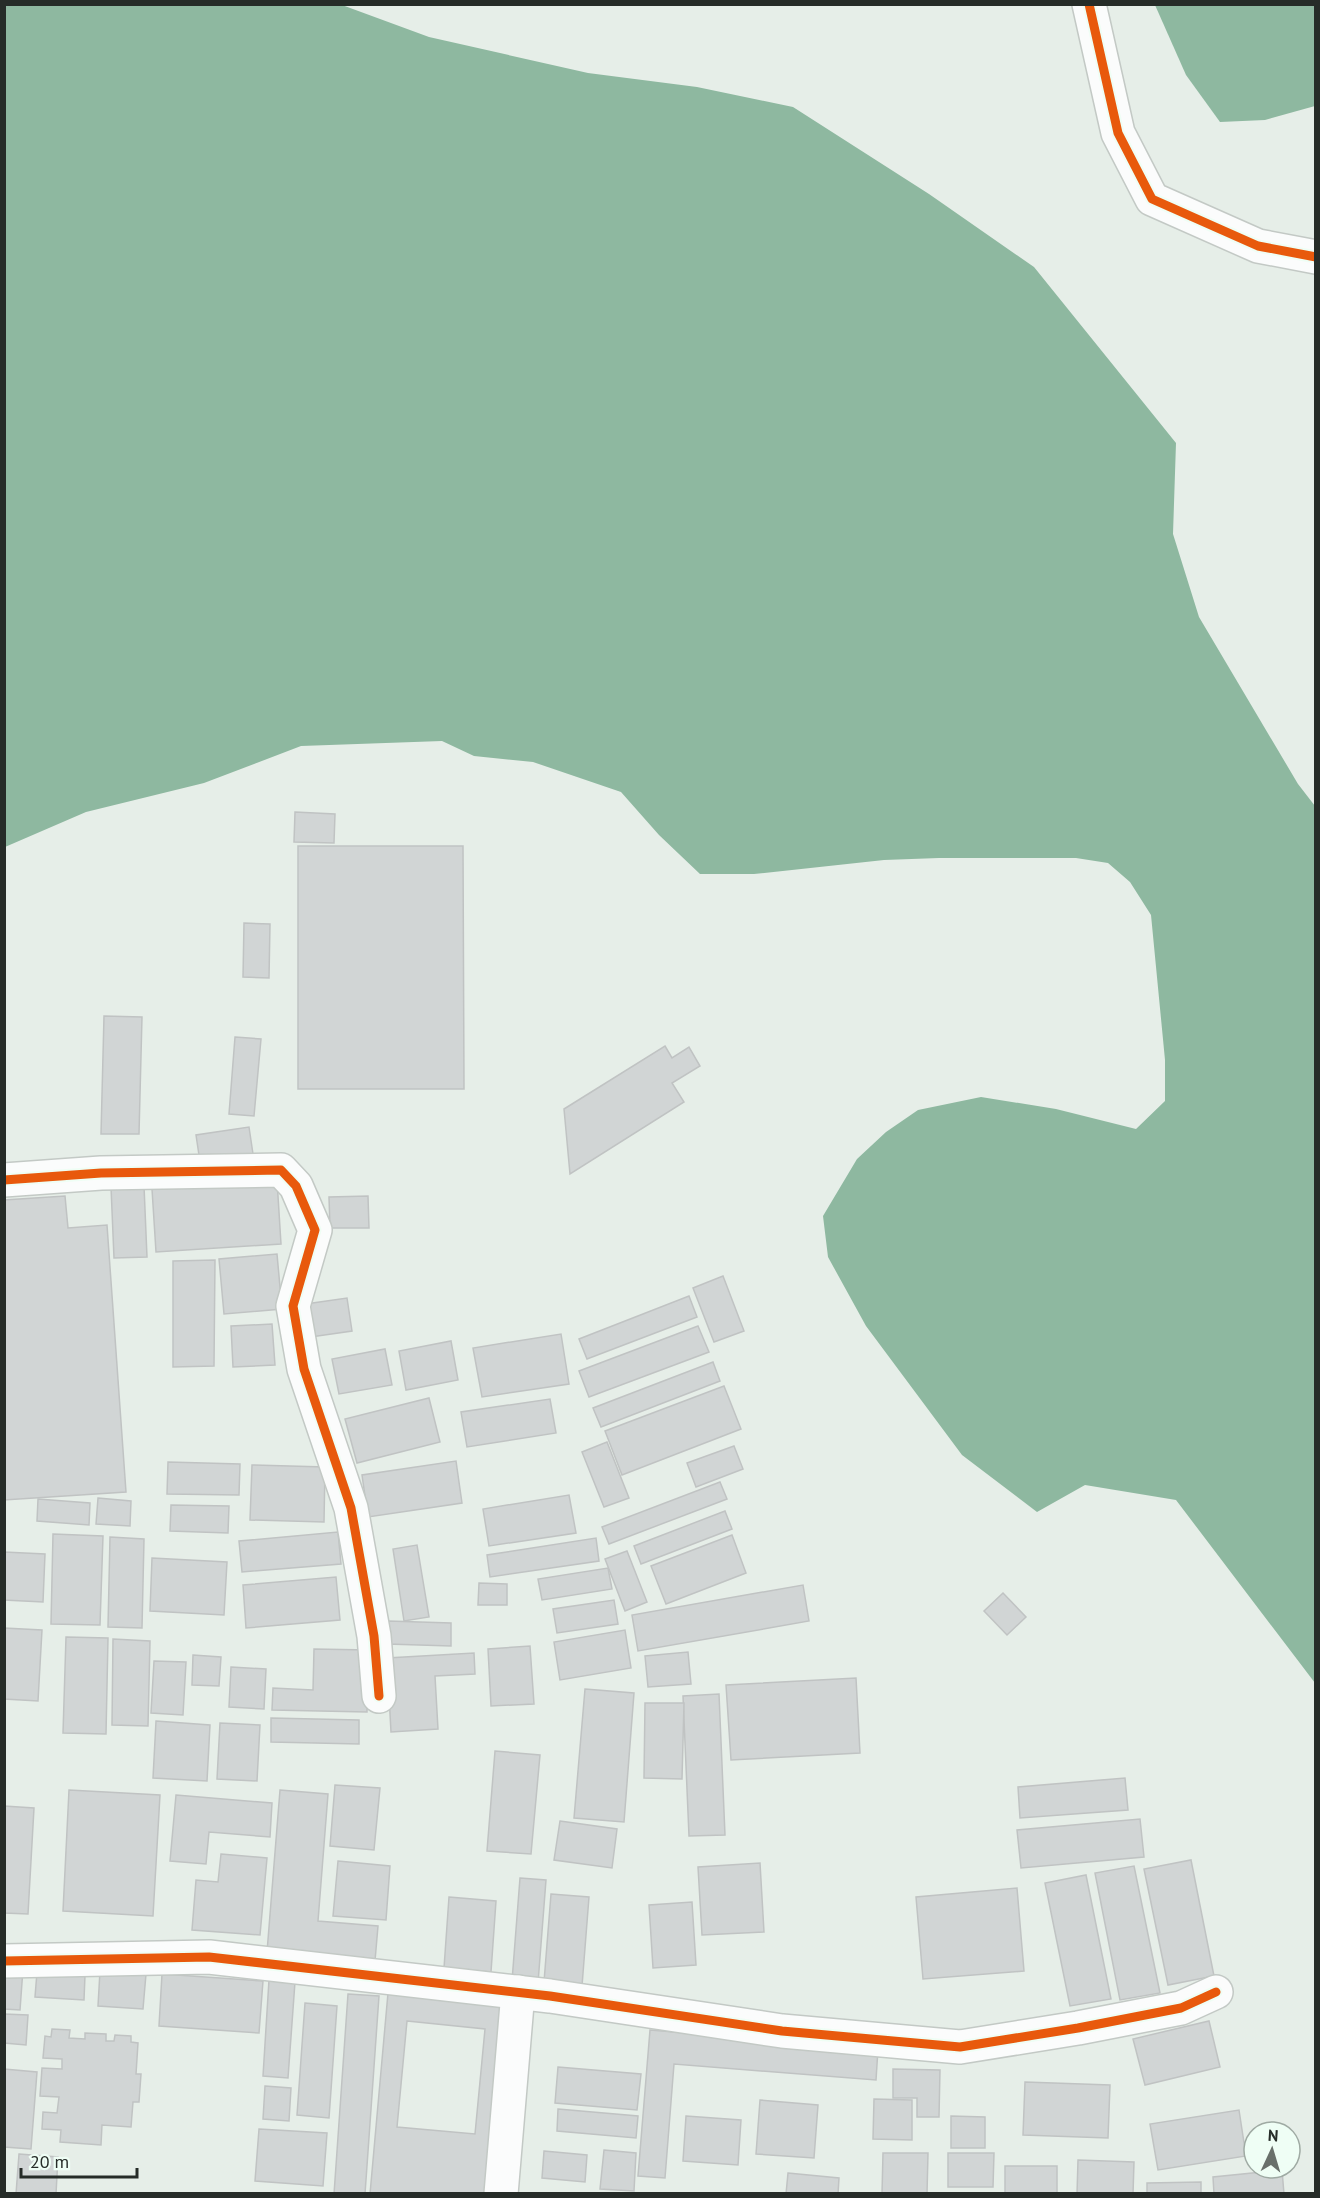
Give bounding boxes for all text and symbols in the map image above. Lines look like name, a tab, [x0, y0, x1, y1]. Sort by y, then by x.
north arrow	[1242, 2120, 1302, 2180]
text: N	[1267, 2125, 1279, 2145]
scale bar	[21, 2141, 136, 2179]
text: 20 m	[30, 2150, 69, 2173]

